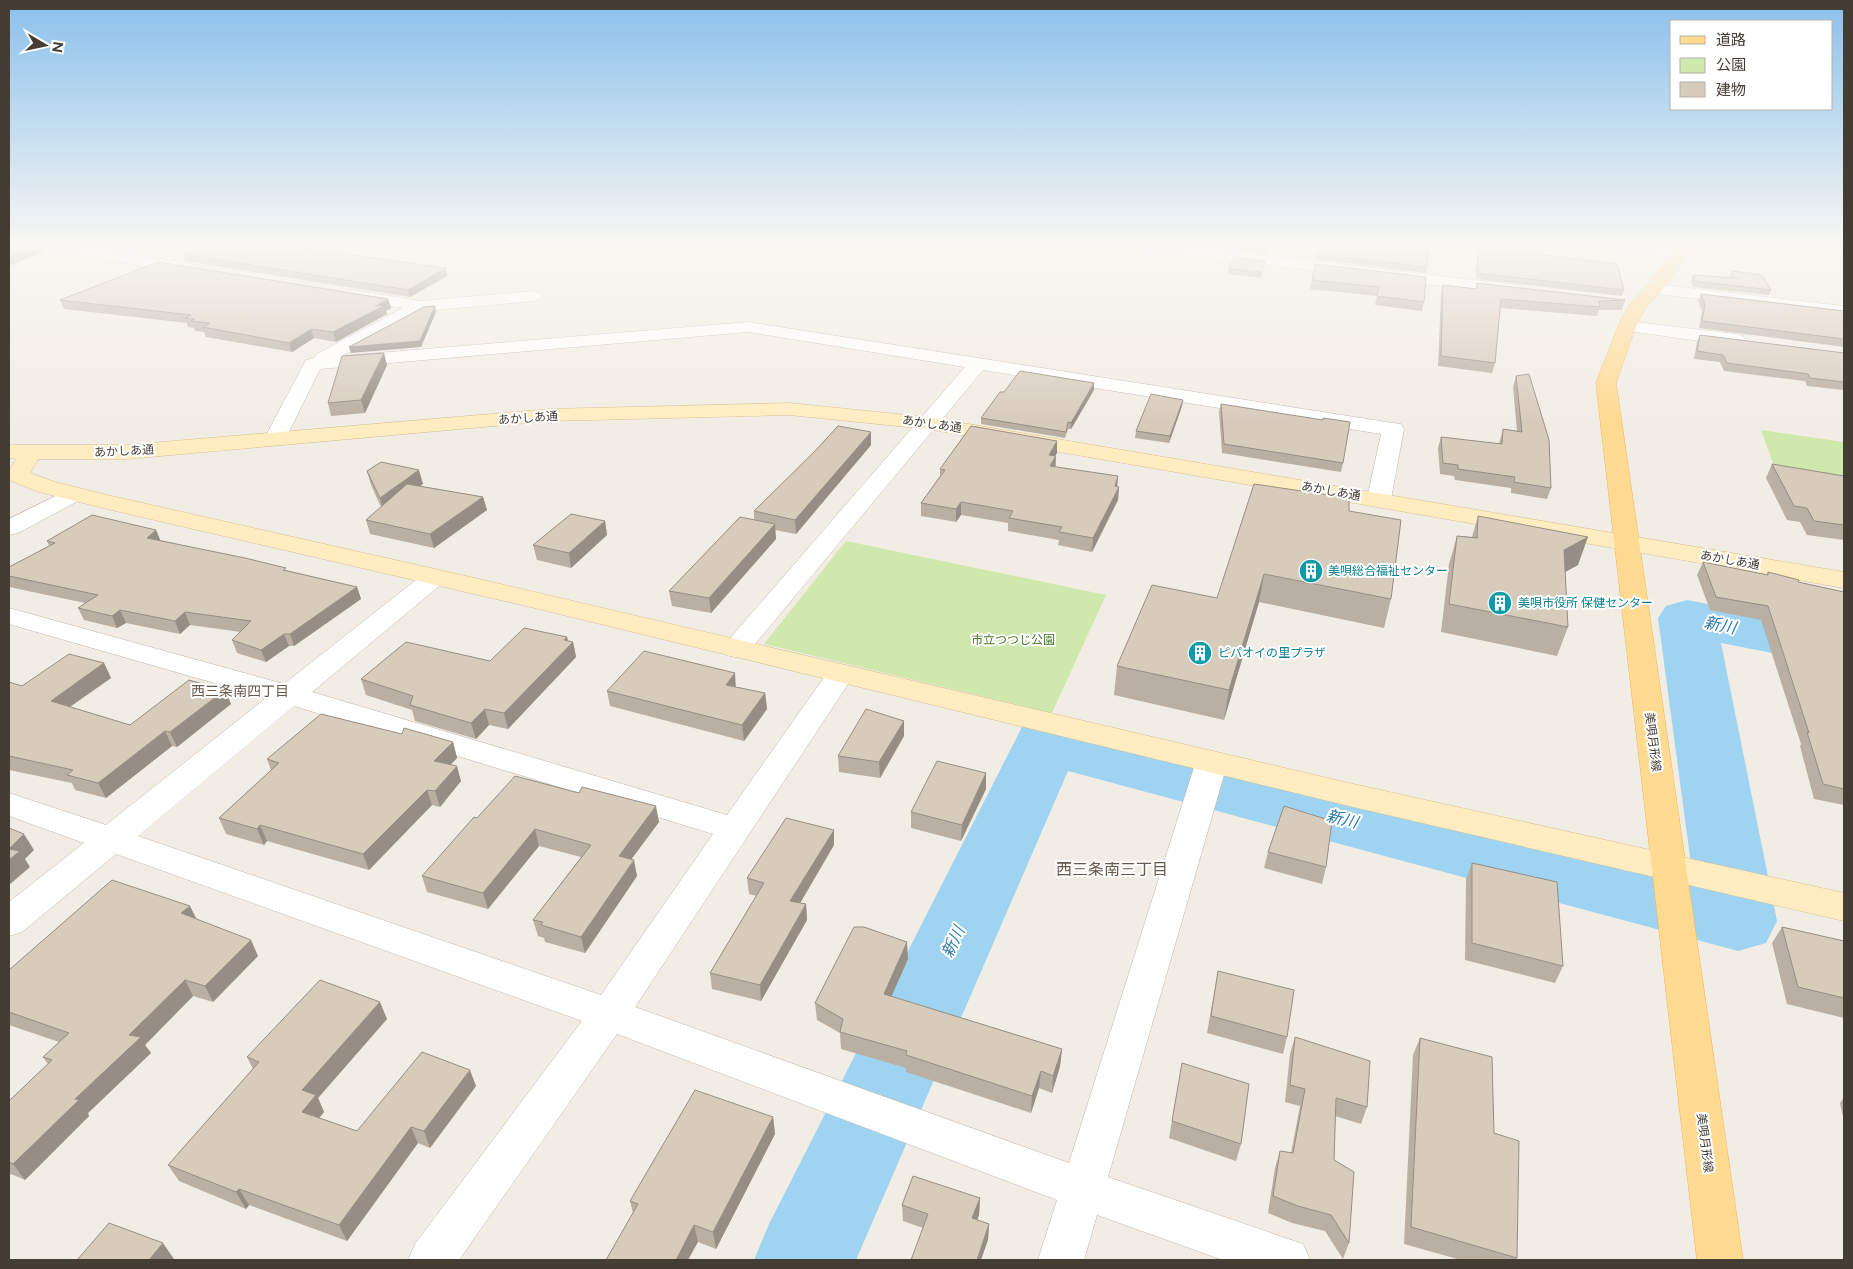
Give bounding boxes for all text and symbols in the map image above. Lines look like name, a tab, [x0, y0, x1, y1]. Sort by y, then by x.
north arrow	[20, 20, 70, 70]
legend	[1670, 20, 1833, 110]
text: 道路	[1716, 31, 1746, 49]
text: N	[48, 40, 67, 54]
text: 公園	[1716, 56, 1746, 74]
text: 建物	[1716, 81, 1746, 99]
street label: あかしあ通	[498, 409, 558, 427]
street label: あかしあ通	[901, 413, 963, 435]
street label: あかしあ通	[94, 442, 154, 460]
street label: あかしあ通	[1300, 479, 1362, 503]
street label: あかしあ通	[1699, 548, 1761, 572]
building icon: 美唄総合福祉センター	[1298, 558, 1324, 584]
place label: 美唄総合福祉センター	[1328, 564, 1448, 578]
building icon: 美唄市役所 保健センター	[1487, 590, 1513, 616]
place label: 美唄市役所 保健センター	[1518, 596, 1653, 610]
water label: 新川	[1702, 613, 1739, 638]
park label: 市立つつじ公園	[971, 633, 1055, 647]
building icon: ピパオイの里プラザ	[1187, 640, 1213, 666]
place label: ピパオイの里プラザ	[1218, 646, 1326, 660]
district label: 西三条南四丁目	[191, 683, 289, 700]
street label: 美唄月形線	[1642, 711, 1664, 773]
water label: 新川	[1324, 806, 1362, 833]
district label: 西三条南三丁目	[1056, 860, 1168, 879]
water label: 新川	[938, 922, 969, 961]
street label: 美唄月形線	[1694, 1112, 1716, 1174]

